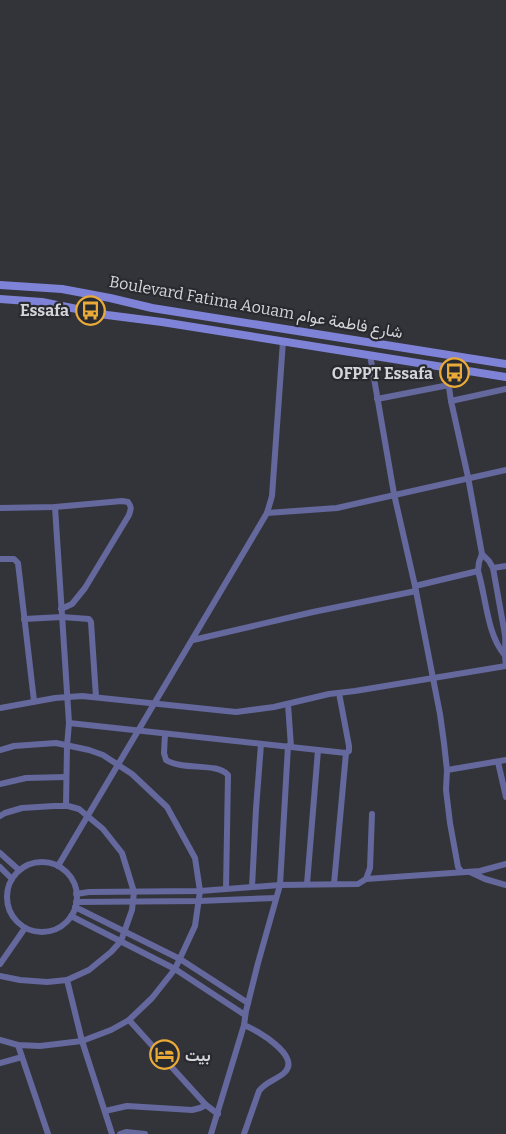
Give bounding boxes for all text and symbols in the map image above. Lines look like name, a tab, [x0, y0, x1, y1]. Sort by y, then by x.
street label: Boulevard Fatima Aouam شارع فاطمة عوام	[107, 272, 404, 344]
bus stop icon: Essafa	[74, 294, 106, 326]
place label: Essafa	[20, 301, 69, 320]
bus stop icon: OFPPT Essafa	[438, 357, 470, 389]
place label: OFPPT Essafa	[332, 364, 433, 383]
hotel icon: بيت	[148, 1039, 180, 1071]
place label: بيت	[185, 1046, 211, 1065]

